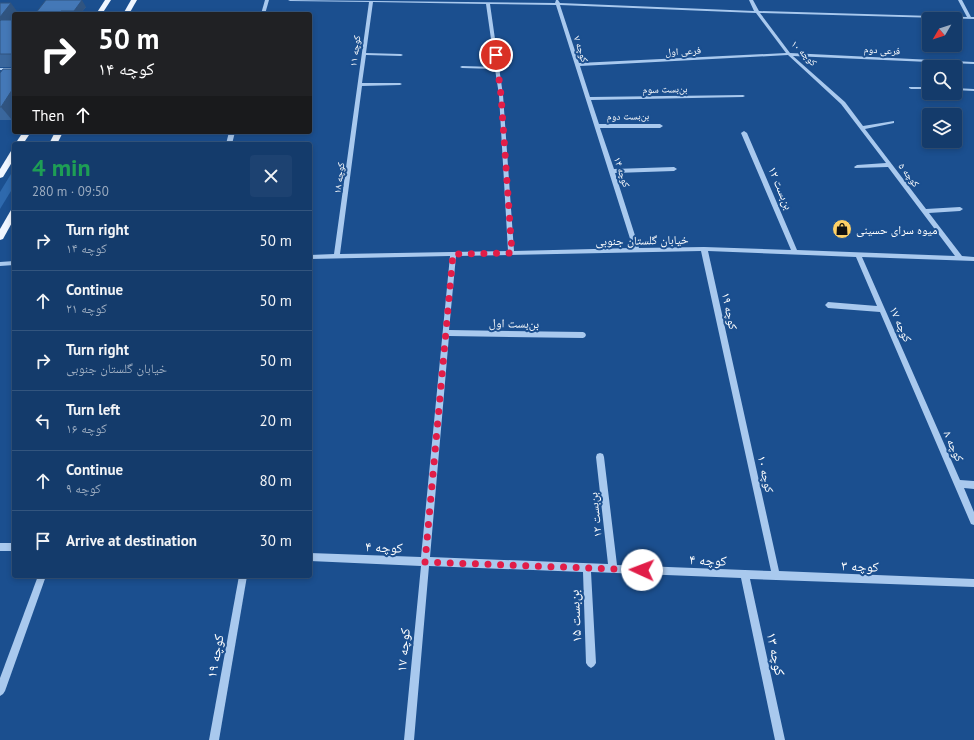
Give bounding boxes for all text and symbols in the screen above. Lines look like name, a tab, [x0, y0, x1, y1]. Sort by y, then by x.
north arrow	[922, 12, 962, 52]
map controls	[922, 12, 962, 148]
text: 50 m	[98, 20, 159, 57]
icon: right	[32, 28, 84, 80]
street label: کوچه ۷	[571, 34, 591, 64]
street label: کوچه ۱۱	[347, 35, 363, 67]
street label: کوچه ۱۰	[788, 37, 820, 69]
pin	[479, 38, 513, 72]
street label: فرعی دوم	[863, 43, 901, 58]
icon: arrive	[485, 44, 507, 66]
street label: فرعی اول	[665, 44, 701, 58]
text: کوچه ۱۴	[98, 57, 154, 80]
button: search	[922, 60, 962, 100]
street label: بن‌بست سوم	[642, 82, 688, 97]
icon: ahead	[72, 104, 94, 126]
text: Then	[32, 106, 64, 125]
button: layers	[922, 108, 962, 148]
street label: بن‌بست دوم	[607, 109, 650, 124]
text: 4 min	[32, 152, 91, 183]
button: close	[250, 155, 292, 197]
street label: کوچه ۱۴	[611, 155, 633, 189]
street label: کوچه ۵	[896, 160, 922, 190]
street label: کوچه ۱۸	[331, 162, 347, 194]
street label: بن‌بست ۱۲	[765, 164, 797, 212]
text: 280 m · 09:50	[32, 183, 109, 200]
shop icon: میوه سرای حسینی	[831, 218, 853, 240]
text: Turn right	[66, 220, 129, 239]
place label: میوه سرای حسینی	[856, 222, 937, 237]
icon: right	[32, 230, 54, 252]
text: 50 m	[259, 231, 292, 250]
street label: خیابان گلستان جنوبی	[595, 232, 689, 249]
text: کوچه ۱۴	[66, 240, 107, 257]
text: Continue	[66, 280, 123, 299]
icon: ahead	[32, 290, 54, 312]
text: 50 m	[259, 291, 292, 310]
street label: کوچه ۱۹	[719, 291, 741, 331]
text: کوچه ۲۱	[66, 300, 107, 317]
street label: کوچه ۱۷	[886, 304, 916, 344]
street label: بن‌بست اول	[489, 315, 539, 331]
text: Turn right	[66, 340, 129, 359]
icon: right	[32, 350, 54, 372]
text: 50 m	[259, 351, 292, 370]
text: خیابان گلستان جنوبی	[66, 360, 167, 377]
text: Turn left	[66, 400, 120, 419]
icon: left	[32, 410, 54, 432]
text: 20 m	[259, 411, 292, 430]
text: کوچه ۱۶	[66, 420, 107, 437]
street label: کوچه ۸	[941, 428, 967, 464]
street label: کوچه ۱۰	[754, 454, 778, 494]
text: Continue	[66, 460, 123, 479]
icon: ahead	[32, 470, 54, 492]
text: 80 m	[259, 471, 292, 490]
text: کوچه ۹	[66, 480, 101, 497]
street label: بن‌بست ۱۲	[585, 492, 605, 538]
icon: arrive	[32, 530, 54, 552]
text: Arrive at destination	[66, 531, 197, 550]
text: 30 m	[259, 531, 292, 550]
street label: کوچه ۴	[365, 537, 403, 557]
position arrow	[621, 549, 663, 591]
street label: کوچه ۴	[689, 550, 727, 570]
street label: کوچه ۳	[841, 556, 879, 576]
street label: بن‌بست ۱۵	[565, 589, 585, 643]
street label: کوچه ۱۷	[392, 627, 414, 673]
street label: کوچه ۱۳	[763, 631, 789, 678]
street label: کوچه ۱۹	[202, 633, 228, 679]

